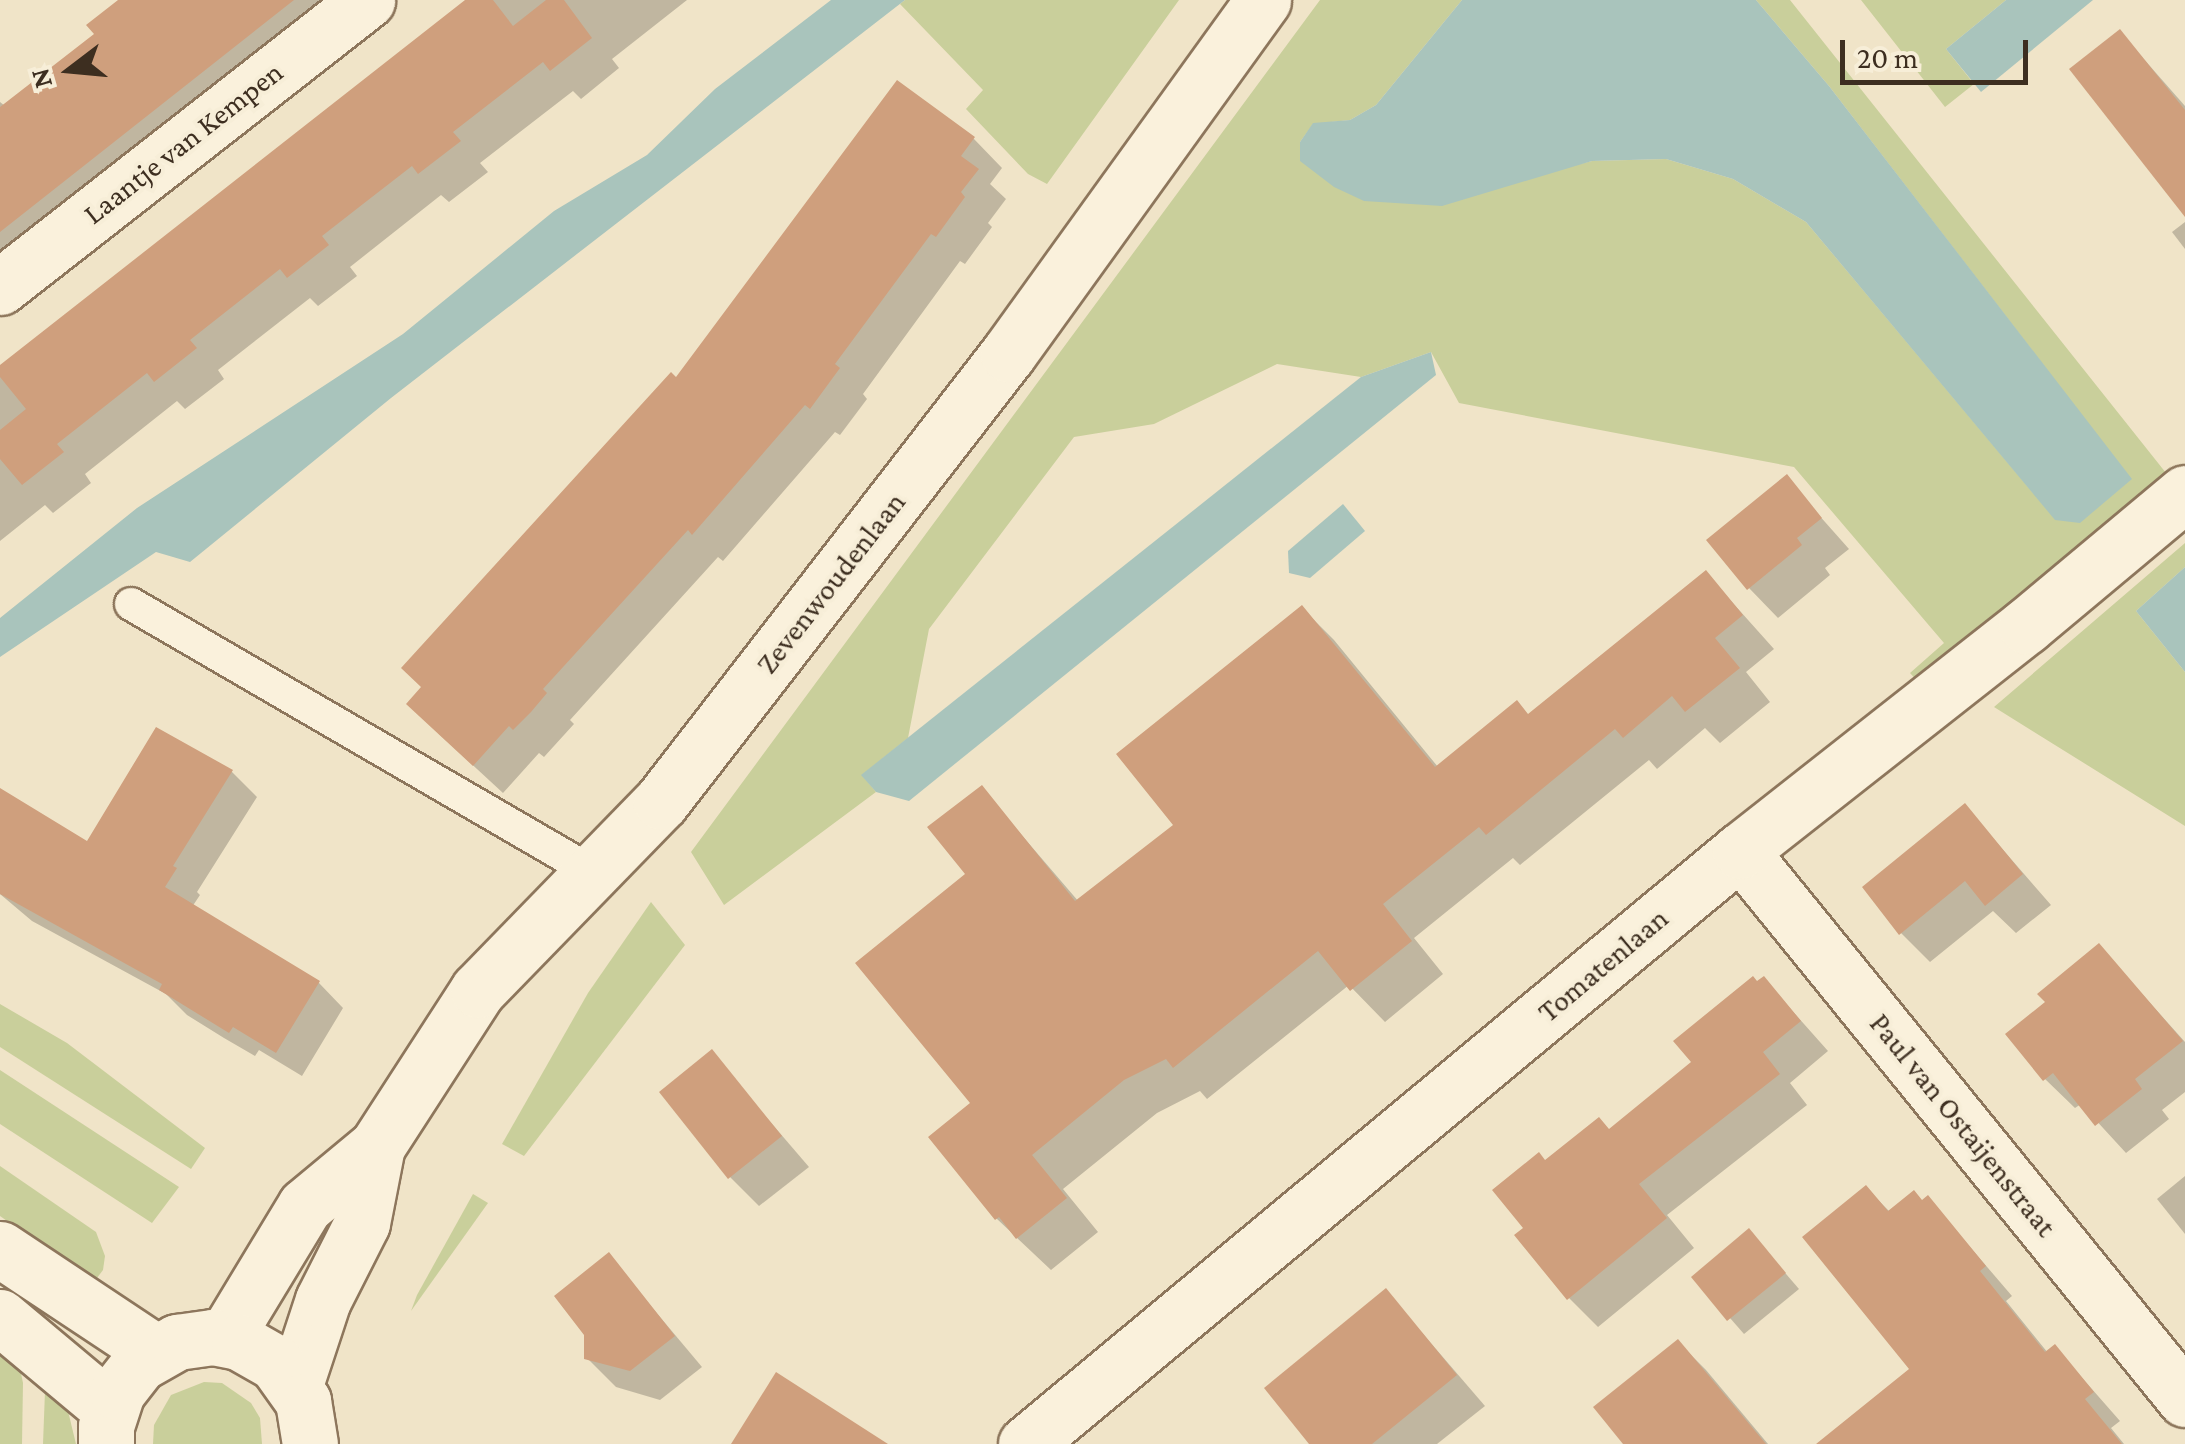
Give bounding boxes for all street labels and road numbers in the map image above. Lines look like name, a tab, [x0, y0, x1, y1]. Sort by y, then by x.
street label: Laantje van Kempen	[76, 54, 290, 232]
street label: Zevenwoudenlaan	[749, 485, 913, 681]
street label: Tomatenlaan	[1531, 900, 1675, 1030]
street label: Paul van Ostaijenstraat	[1862, 1006, 2064, 1244]

